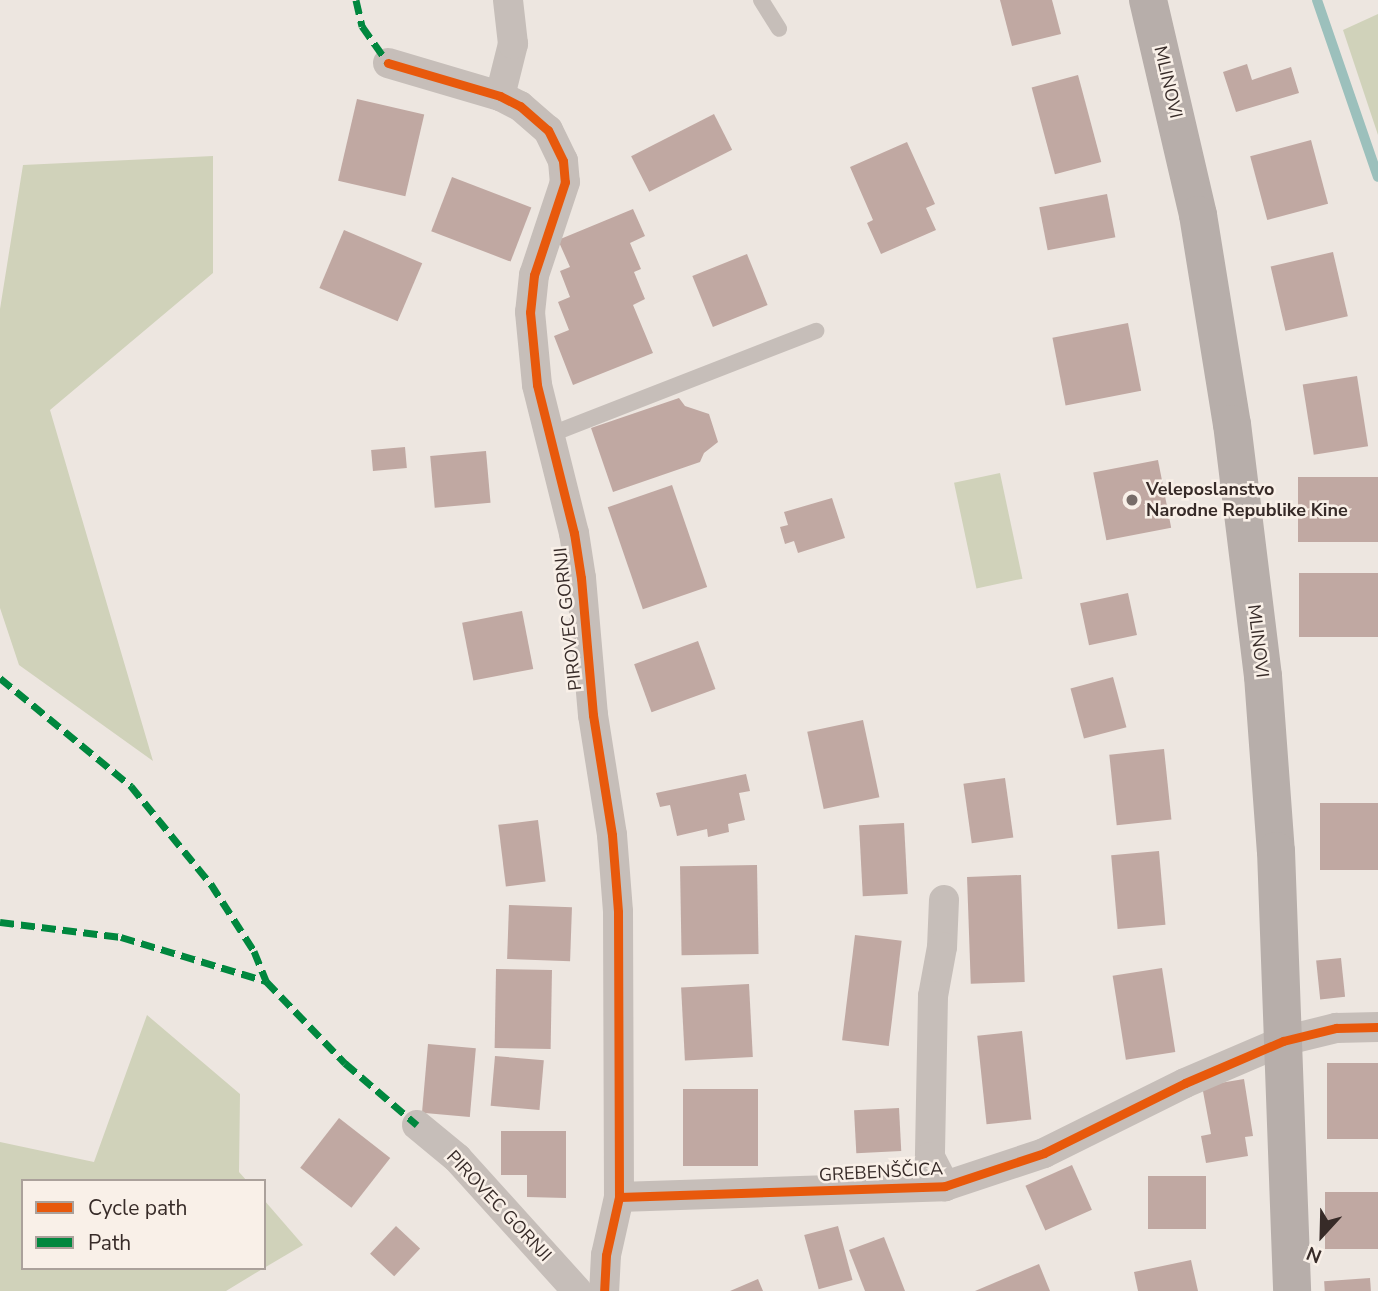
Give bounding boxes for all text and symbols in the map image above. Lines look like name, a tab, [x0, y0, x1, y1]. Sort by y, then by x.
street label: MLINOVI	[1149, 44, 1187, 120]
place label: Veleposlanstvo Narodne Republike Kine	[1146, 479, 1348, 522]
marker: Veleposlanstvo Narodne Republike Kine	[1124, 492, 1140, 508]
street label: PIROVEC GORNJI	[550, 546, 586, 692]
street label: MLINOVI	[1243, 603, 1273, 679]
street label: PIROVEC GORNJI	[442, 1146, 556, 1266]
street label: GREBENŠČICA	[818, 1158, 944, 1186]
legend	[21, 1179, 266, 1270]
text: Cycle path	[88, 1194, 187, 1222]
north arrow	[1287, 1200, 1357, 1270]
text: Path	[88, 1229, 131, 1257]
text: N	[1303, 1240, 1326, 1269]

